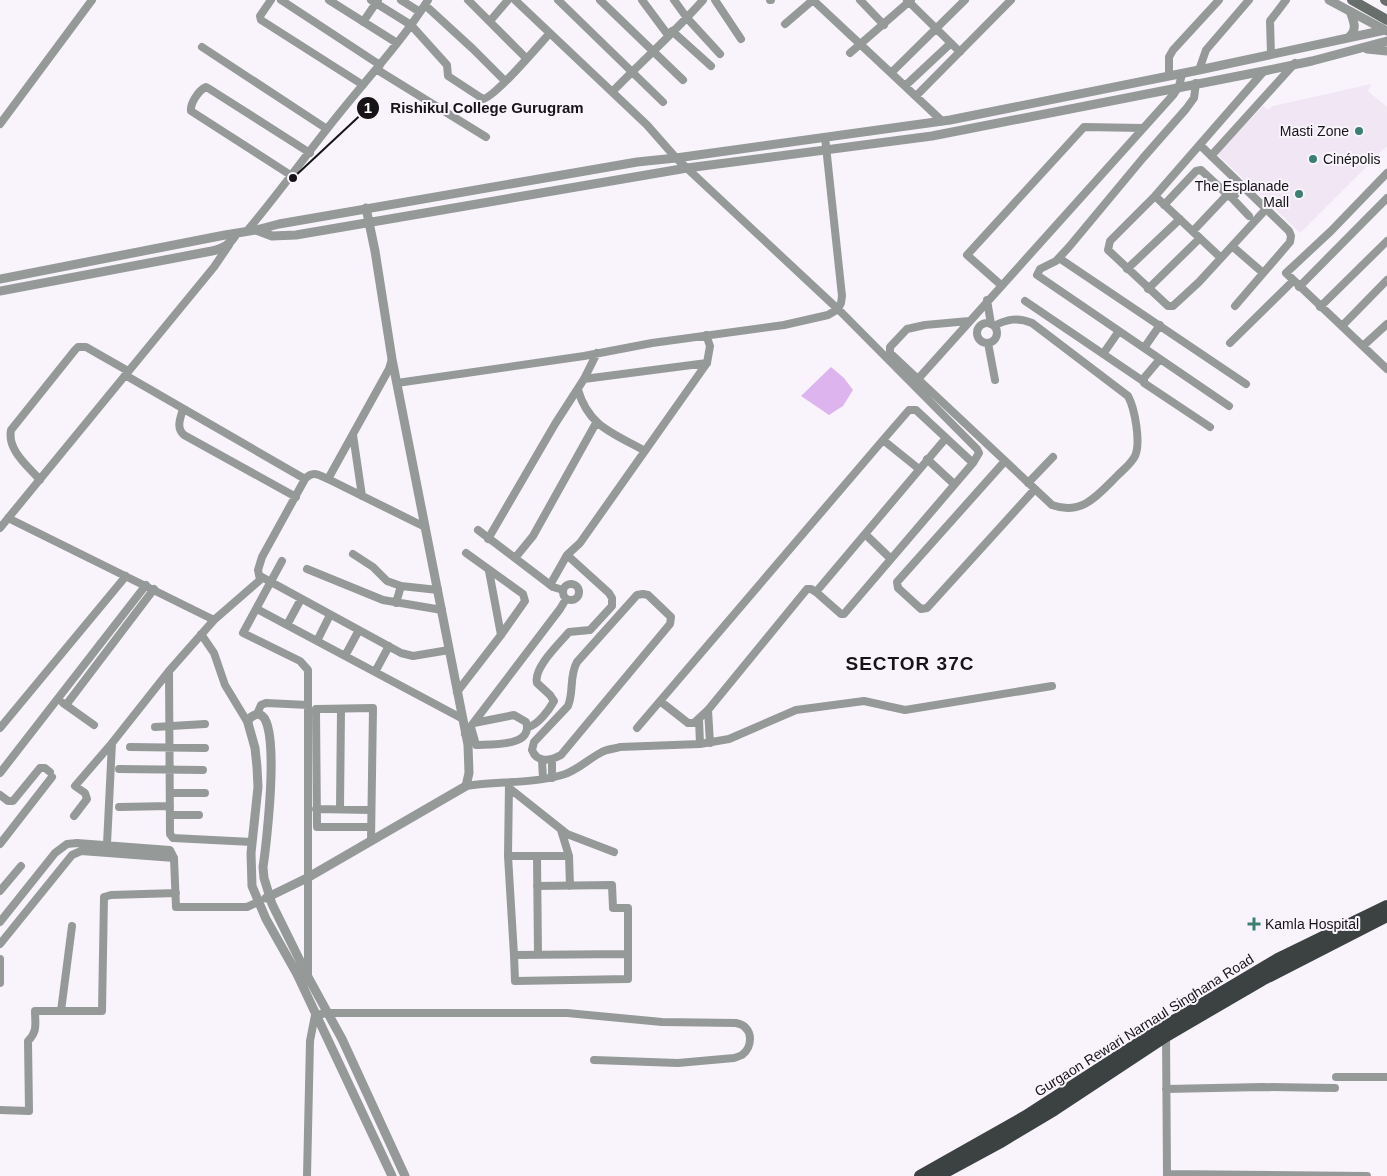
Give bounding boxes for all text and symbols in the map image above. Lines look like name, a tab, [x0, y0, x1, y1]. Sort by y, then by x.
callout: Rishikul College Gurugram	[356, 93, 594, 123]
text: 1	[364, 99, 372, 116]
text: Rishikul College Gurugram	[390, 99, 584, 116]
place label: Masti Zone	[1280, 123, 1349, 139]
marker: Masti Zone	[1353, 125, 1365, 137]
place label: Cinépolis	[1323, 151, 1381, 167]
marker: Cinépolis	[1307, 153, 1319, 165]
place label: The Esplanade Mall	[1195, 178, 1289, 210]
marker: The Esplanade Mall	[1293, 188, 1305, 200]
district label: SECTOR 37C	[846, 653, 974, 674]
place label: Kamla Hospital	[1265, 916, 1359, 932]
marker: Kamla Hospital	[1247, 917, 1261, 931]
street label: Gurgaon Rewari Narnaul Singhana Road	[1032, 951, 1256, 1099]

